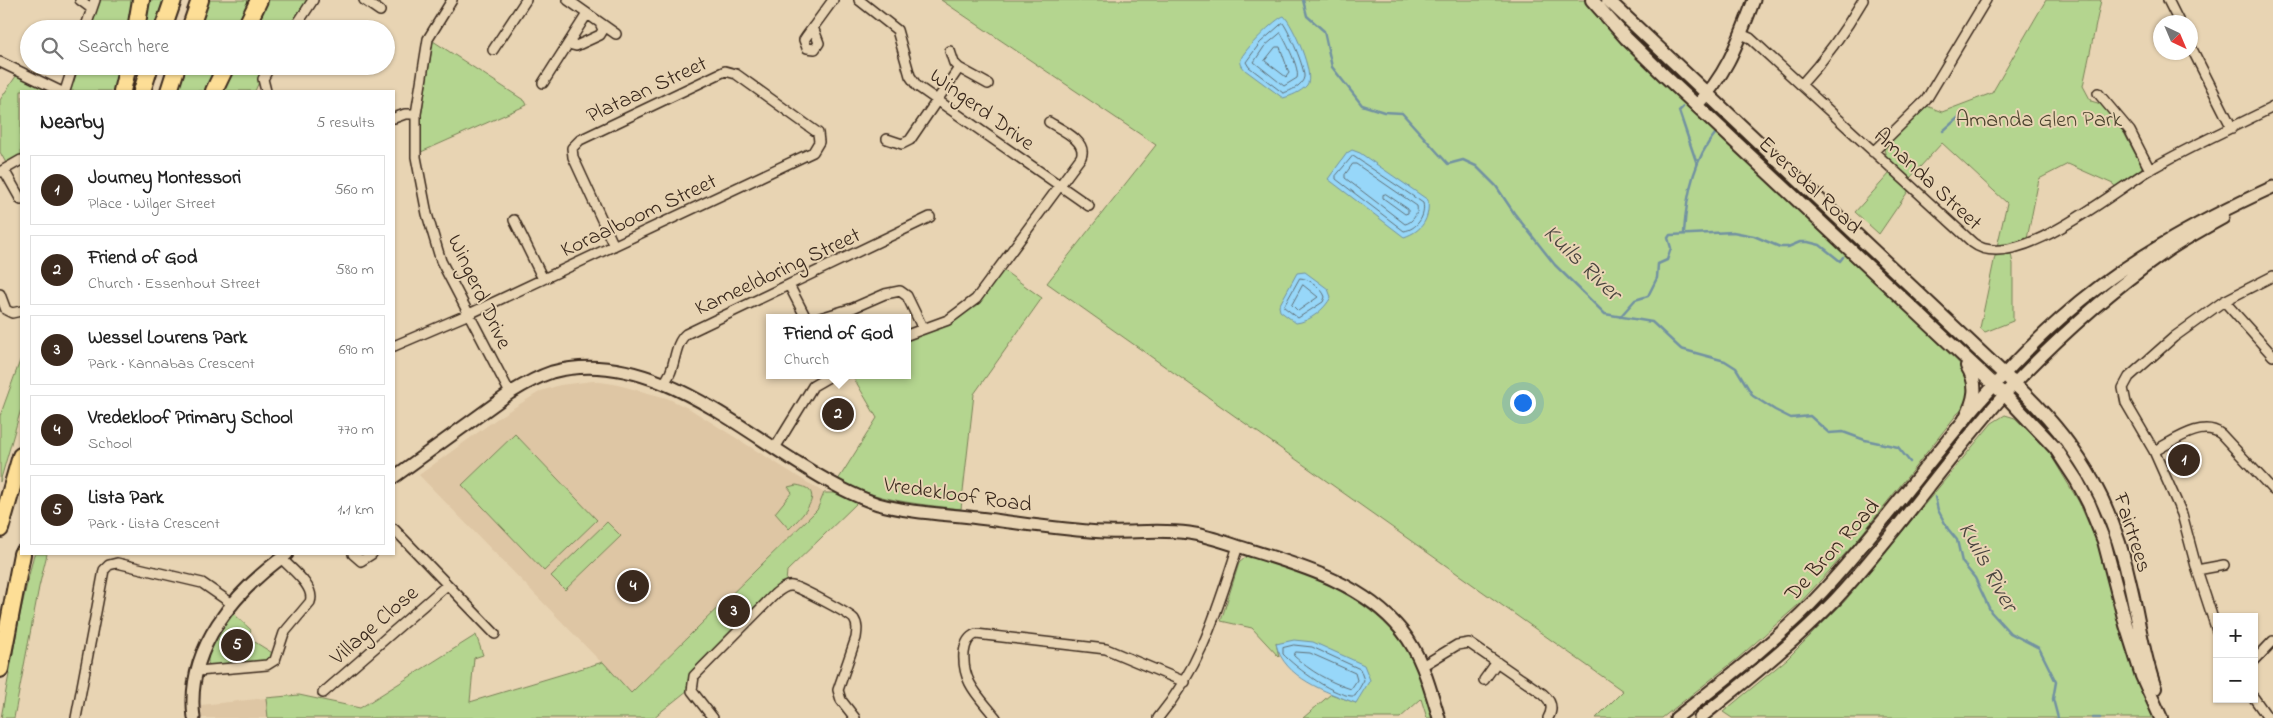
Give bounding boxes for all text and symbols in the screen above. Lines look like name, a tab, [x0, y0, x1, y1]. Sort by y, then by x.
north arrow	[2153, 15, 2198, 60]
search box	[20, 20, 395, 75]
icon: search	[38, 34, 66, 62]
text: Search here	[78, 34, 169, 61]
street label: Plataan Street	[582, 49, 713, 133]
street label: Wingerd Drive	[921, 61, 1041, 161]
park label: Amanda Glen Park	[1956, 105, 2123, 137]
text: Nearby	[40, 108, 104, 138]
text: 5 results	[316, 111, 375, 135]
street label: Amanda Street	[1865, 121, 1989, 240]
street label: Eversdal Road	[1750, 130, 1868, 243]
text: Journey Montessori	[88, 165, 241, 192]
street label: Koraalboom Street	[556, 166, 723, 267]
text: 1	[54, 178, 60, 202]
text: 560 m	[334, 178, 374, 202]
text: Place · Wilger Street	[88, 192, 216, 216]
water label: Kuils River	[1534, 217, 1630, 312]
street label: Kameeldoring Street	[690, 220, 867, 326]
street label: Wingerd Drive	[437, 230, 519, 355]
text: Friend of God	[88, 245, 197, 272]
text: 2	[53, 258, 61, 282]
text: 580 m	[336, 258, 374, 282]
text: Church · Essenhout Street	[88, 272, 260, 296]
popup	[766, 314, 911, 379]
text: Friend of God	[784, 321, 893, 348]
text: Wessel Lourens Park	[88, 325, 247, 352]
text: 3	[54, 338, 60, 362]
text: 690 m	[339, 338, 374, 362]
text: Church	[784, 348, 829, 372]
text: Park · Kannabas Crescent	[88, 352, 255, 376]
your location	[1510, 390, 1536, 416]
pin: 2	[822, 395, 854, 433]
text: Vredekloof Primary School	[88, 405, 293, 432]
text: 4	[54, 418, 60, 442]
text: 770 m	[337, 418, 374, 442]
text: School	[88, 432, 132, 456]
pin: 1	[2168, 441, 2200, 479]
street label: Vredekloof Road	[881, 470, 1034, 522]
text: Lista Park	[88, 485, 164, 512]
street label: Fairtrees	[2103, 488, 2159, 577]
street label: De Bron Road	[1778, 492, 1888, 610]
text: 5	[52, 498, 62, 522]
text: 1.1 km	[337, 498, 374, 522]
text: Park · Lista Crescent	[88, 512, 220, 536]
water label: Kuils River	[1948, 516, 2027, 621]
pin: 4	[617, 567, 649, 605]
street label: Village Close	[323, 579, 427, 675]
pin: 3	[718, 592, 750, 630]
map controls	[2213, 613, 2258, 703]
button: +	[2213, 613, 2258, 658]
pin: 5	[221, 626, 253, 664]
button: −	[2213, 658, 2258, 703]

